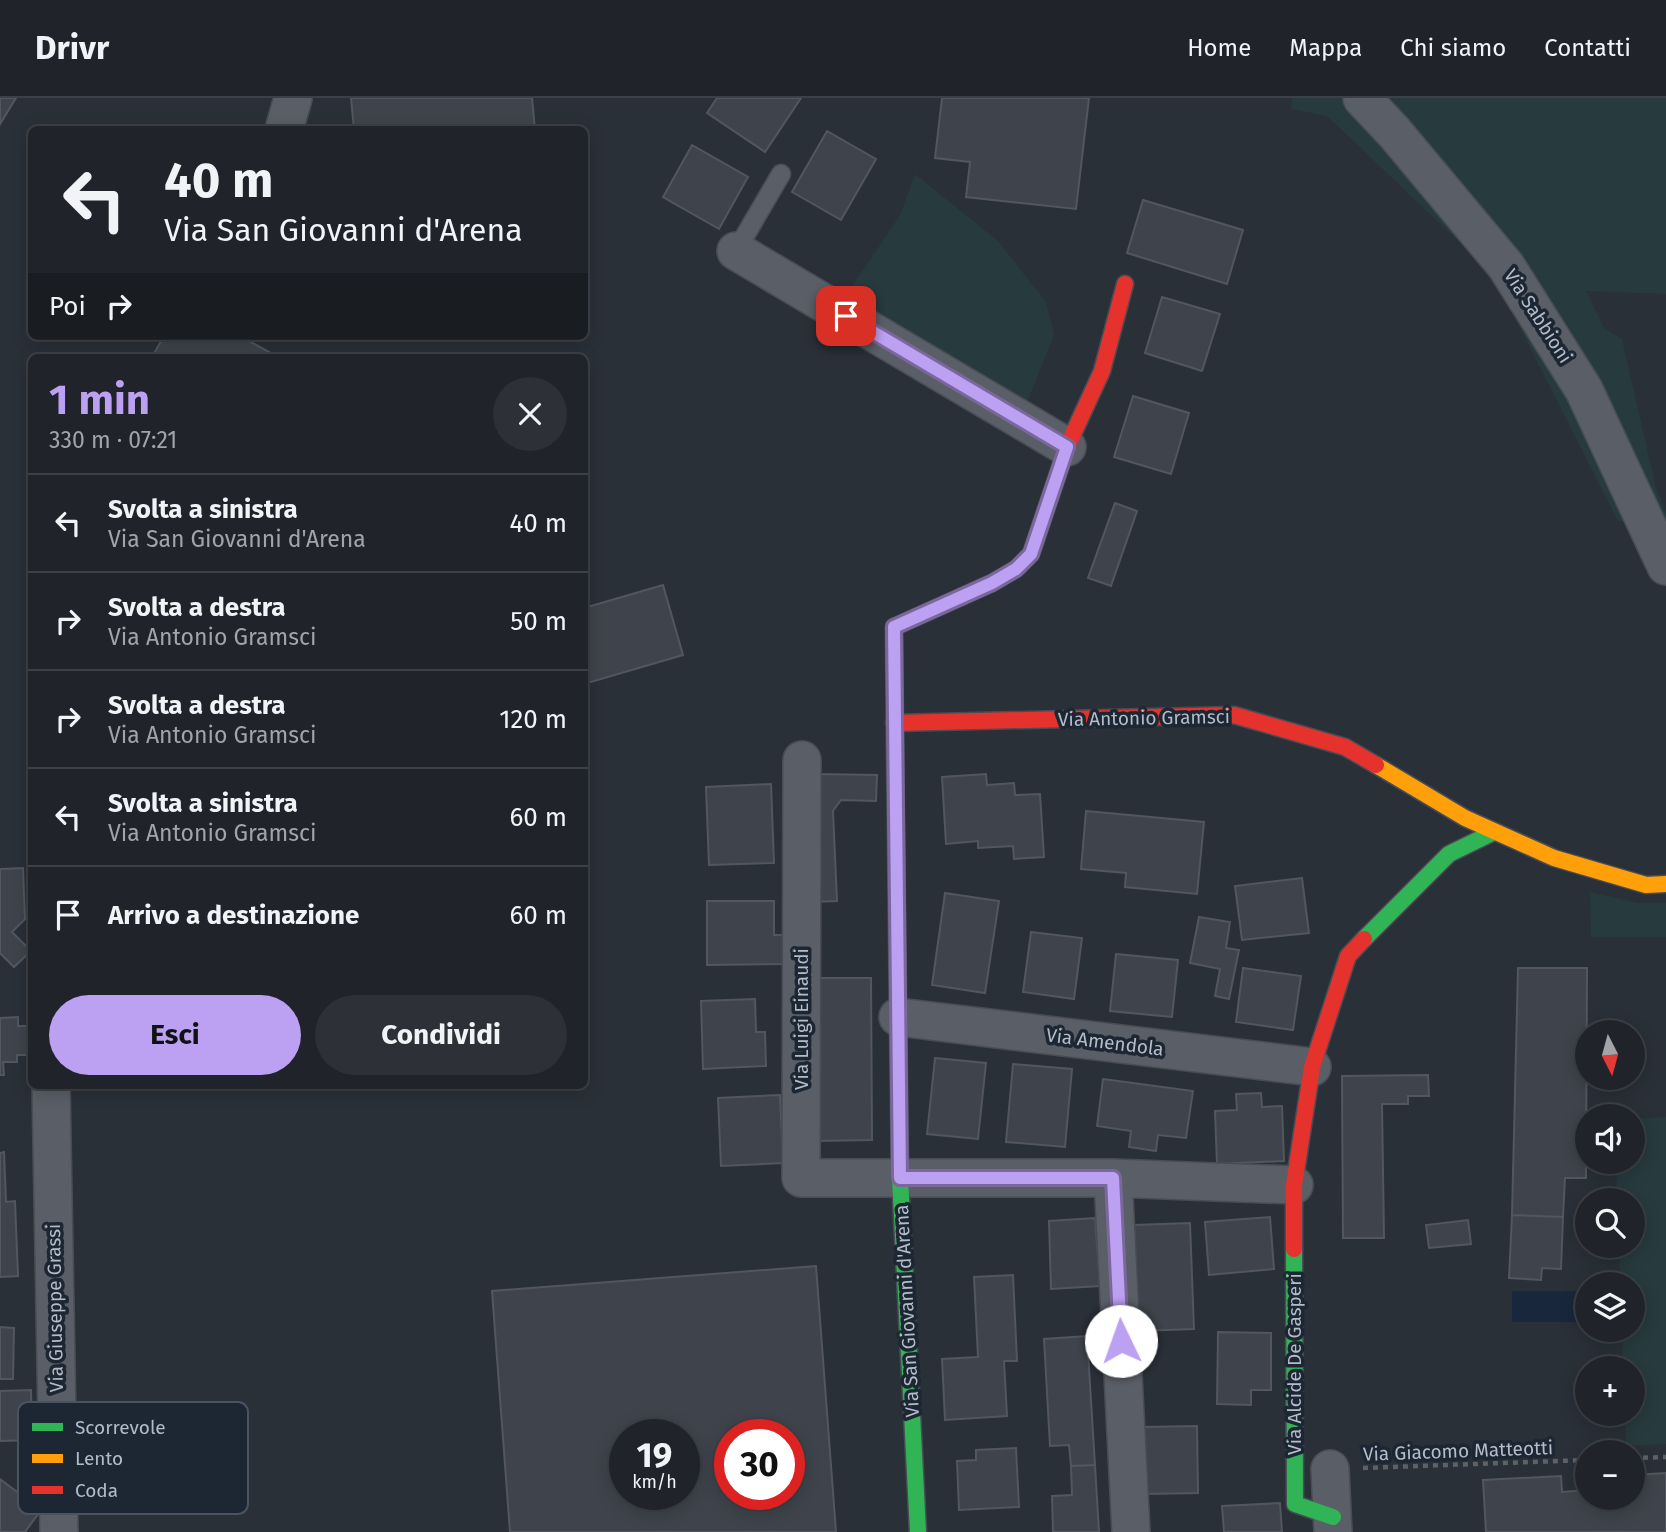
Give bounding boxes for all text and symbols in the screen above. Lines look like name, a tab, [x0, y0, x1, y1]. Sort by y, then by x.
text: Drivr	[35, 28, 109, 68]
text: Home	[1187, 34, 1251, 62]
text: Mappa	[1289, 34, 1362, 62]
text: Chi siamo	[1400, 34, 1506, 62]
text: Contatti	[1544, 34, 1631, 62]
text: 40 m	[164, 151, 273, 210]
icon: left	[49, 154, 140, 245]
text: Via San Giovanni d'Arena	[164, 211, 523, 249]
street label: Via Sabbioni	[1499, 265, 1577, 367]
pin	[816, 286, 876, 346]
icon: right	[100, 287, 138, 325]
text: Poi	[49, 291, 86, 322]
icon: arrive	[827, 297, 865, 335]
text: 1 min	[49, 375, 150, 425]
button: close	[493, 377, 567, 451]
text: 330 m · 07:21	[49, 426, 177, 454]
text: Svolta a sinistra	[108, 494, 298, 525]
icon: left	[49, 504, 87, 542]
text: 40 m	[509, 508, 567, 539]
text: Via San Giovanni d'Arena	[108, 525, 366, 553]
text: Svolta a destra	[108, 592, 286, 623]
icon: right	[49, 602, 87, 640]
text: 50 m	[510, 606, 567, 637]
text: Via Antonio Gramsci	[108, 623, 316, 651]
text: Svolta a destra	[108, 690, 286, 721]
icon: right	[49, 700, 87, 738]
text: 120 m	[499, 704, 567, 735]
street label: Via Antonio Gramsci	[1058, 705, 1230, 731]
text: Via Antonio Gramsci	[108, 721, 316, 749]
text: Svolta a sinistra	[108, 788, 298, 819]
icon: left	[49, 798, 87, 836]
text: 60 m	[509, 802, 567, 833]
text: Via Antonio Gramsci	[108, 819, 316, 847]
icon: arrive	[49, 896, 87, 934]
text: Arrivo a destinazione	[108, 900, 359, 931]
text: 60 m	[509, 900, 567, 931]
street label: Via Luigi Einaudi	[790, 948, 813, 1090]
button: Esci	[49, 995, 301, 1075]
button: Condividi	[315, 995, 567, 1075]
north arrow	[1575, 1020, 1645, 1090]
map controls	[1575, 1020, 1645, 1510]
street label: Via Amendola	[1045, 1023, 1165, 1061]
button: sound	[1575, 1104, 1645, 1174]
button: search	[1575, 1188, 1645, 1258]
street label: Via San Giovanni d'Arena	[890, 1204, 924, 1418]
street label: Via Giuseppe Grassi	[42, 1224, 68, 1392]
button: layers	[1575, 1272, 1645, 1342]
street label: Via Alcide De Gasperi	[1283, 1273, 1306, 1455]
position arrow	[1084, 1304, 1158, 1378]
button: +	[1575, 1356, 1645, 1426]
legend	[18, 1402, 248, 1514]
text: Scorrevole	[75, 1416, 166, 1439]
speed limit sign: 30	[714, 1419, 805, 1510]
text: 19	[637, 1434, 672, 1476]
street label: Via Giacomo Matteotti	[1363, 1436, 1553, 1466]
button: −	[1575, 1440, 1645, 1510]
text: Lento	[75, 1447, 123, 1470]
text: km/h	[632, 1471, 677, 1493]
text: Coda	[75, 1479, 118, 1502]

